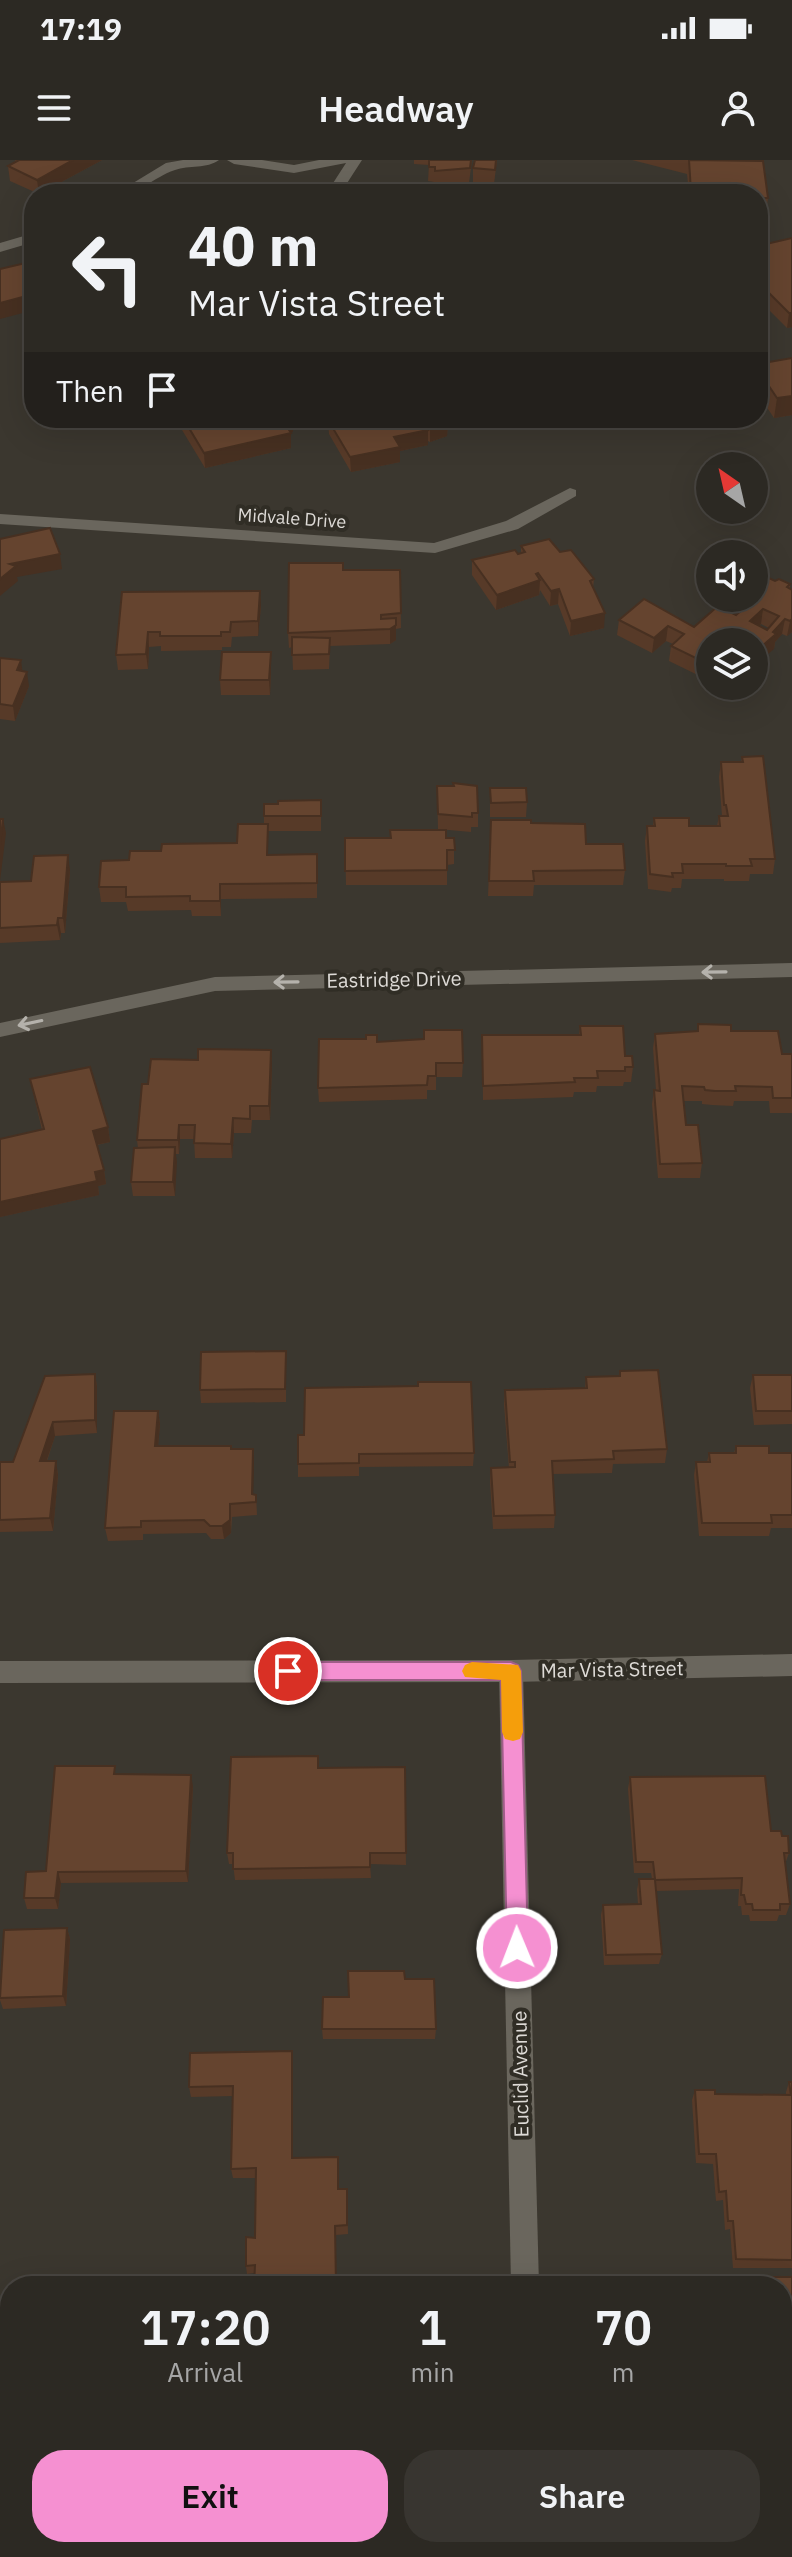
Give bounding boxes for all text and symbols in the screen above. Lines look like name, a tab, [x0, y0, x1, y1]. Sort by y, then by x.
text: 17:19	[40, 9, 122, 48]
text: Headway	[318, 85, 474, 132]
icon: menu	[32, 86, 76, 130]
icon: person	[716, 86, 760, 130]
text: 40 m	[188, 209, 318, 281]
icon: left	[56, 216, 160, 320]
text: Mar Vista Street	[188, 279, 445, 326]
icon: arrive	[140, 368, 184, 412]
text: Then	[56, 371, 124, 410]
north arrow	[696, 452, 768, 524]
map controls	[696, 452, 768, 700]
street label: Midvale Drive	[237, 503, 347, 533]
button: sound	[696, 540, 768, 612]
button: layers	[696, 628, 768, 700]
street label: Eastridge Drive	[326, 964, 462, 994]
one-way arrow	[701, 964, 728, 980]
one-way arrow	[273, 974, 300, 990]
one-way arrow	[18, 1016, 44, 1031]
pin	[254, 1637, 322, 1705]
icon: arrive	[266, 1649, 310, 1693]
street label: Mar Vista Street	[540, 1654, 684, 1684]
position arrow	[475, 1906, 559, 1990]
street label: Euclid Avenue	[505, 2010, 535, 2138]
text: 17:20	[140, 2296, 270, 2358]
text: 1	[418, 2296, 447, 2358]
text: 70	[594, 2296, 652, 2358]
text: Arrival	[167, 2355, 243, 2389]
text: min	[410, 2355, 454, 2389]
text: m	[612, 2355, 635, 2389]
button: Exit	[32, 2450, 388, 2542]
button: Share	[404, 2450, 760, 2542]

